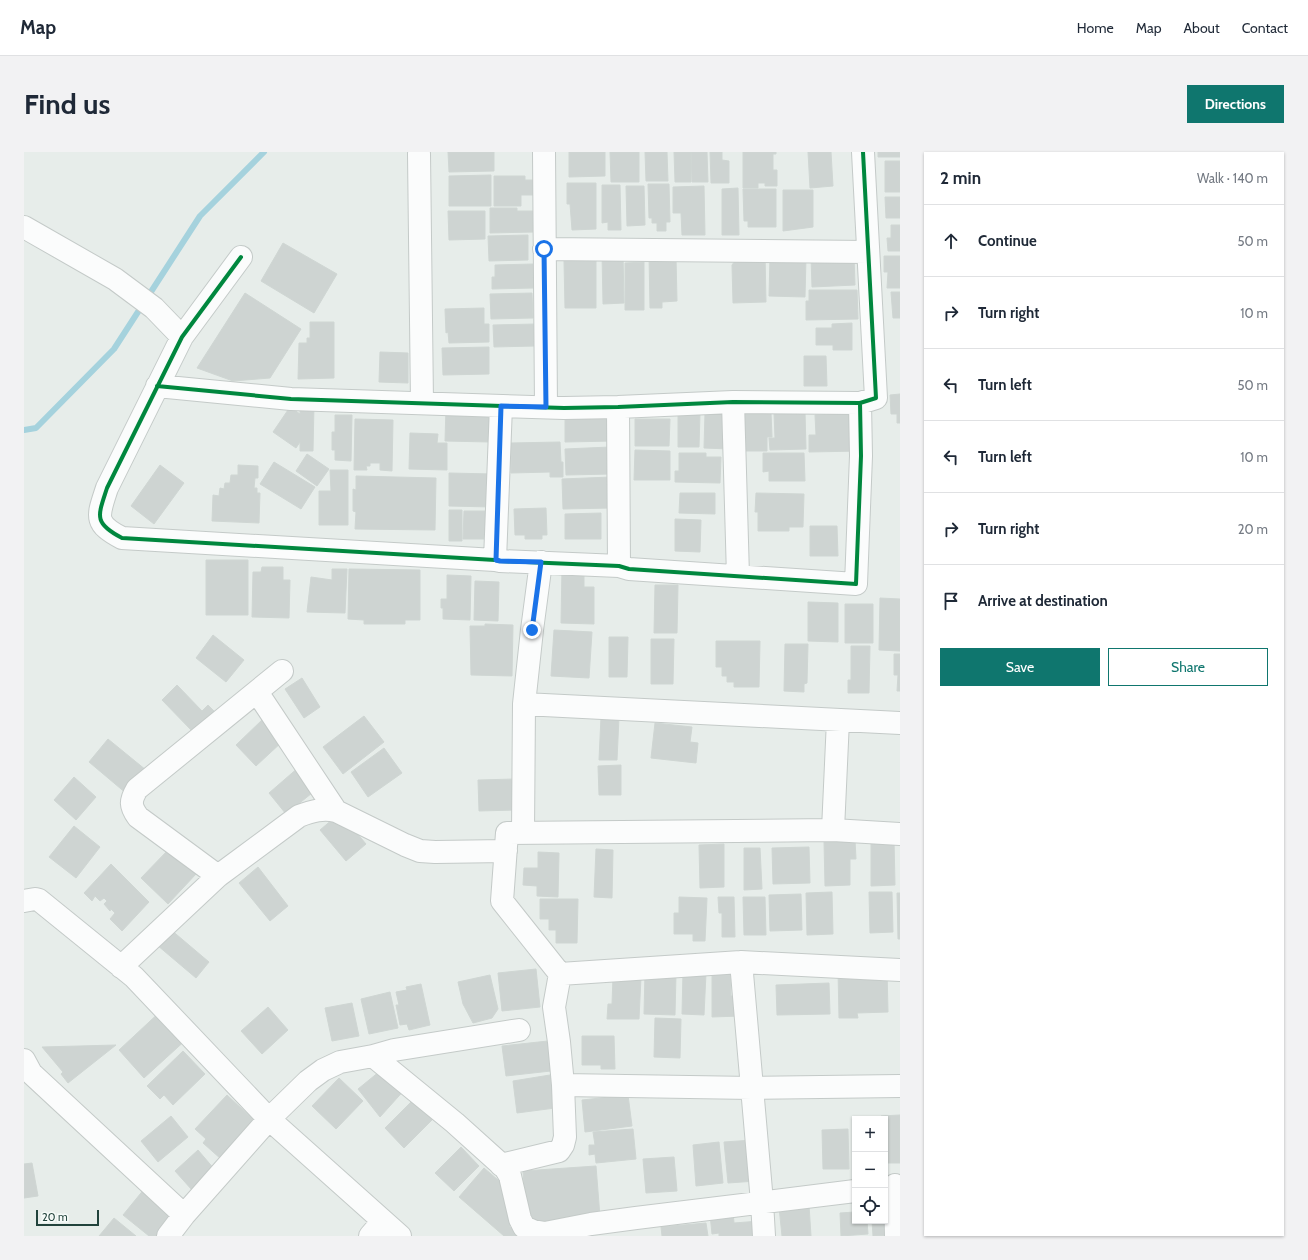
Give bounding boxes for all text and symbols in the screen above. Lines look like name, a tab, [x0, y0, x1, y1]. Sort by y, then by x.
text: Map	[20, 16, 56, 39]
text: Home	[1077, 19, 1114, 37]
text: Map	[1136, 19, 1161, 37]
text: About	[1183, 19, 1220, 37]
text: Contact	[1242, 19, 1288, 37]
button: Directions	[1187, 85, 1284, 123]
text: Find us	[24, 87, 110, 121]
text: 2 min	[940, 168, 981, 188]
text: Walk · 140 m	[1197, 170, 1268, 186]
icon: ahead	[940, 230, 962, 252]
text: Continue	[978, 232, 1037, 250]
text: 50 m	[1238, 233, 1268, 249]
route start	[535, 240, 553, 258]
icon: right	[940, 302, 962, 324]
text: Turn right	[978, 304, 1039, 322]
text: 10 m	[1240, 305, 1268, 321]
icon: left	[940, 374, 962, 396]
text: Turn left	[978, 376, 1032, 394]
text: 50 m	[1238, 377, 1268, 393]
icon: left	[940, 446, 962, 468]
text: Turn left	[978, 448, 1032, 466]
text: 10 m	[1240, 449, 1268, 465]
icon: right	[940, 518, 962, 540]
text: Turn right	[978, 520, 1039, 538]
text: 20 m	[1238, 521, 1268, 537]
icon: arrive	[940, 590, 962, 612]
text: Arrive at destination	[978, 592, 1108, 610]
route end	[523, 621, 541, 639]
button: Save	[940, 648, 1100, 686]
button: Share	[1108, 648, 1268, 686]
map controls	[852, 1116, 888, 1224]
button: +	[852, 1116, 888, 1152]
button: −	[852, 1152, 888, 1188]
button: locate	[852, 1188, 888, 1224]
scale bar	[36, 1208, 99, 1227]
text: 20 m	[42, 1210, 68, 1224]

